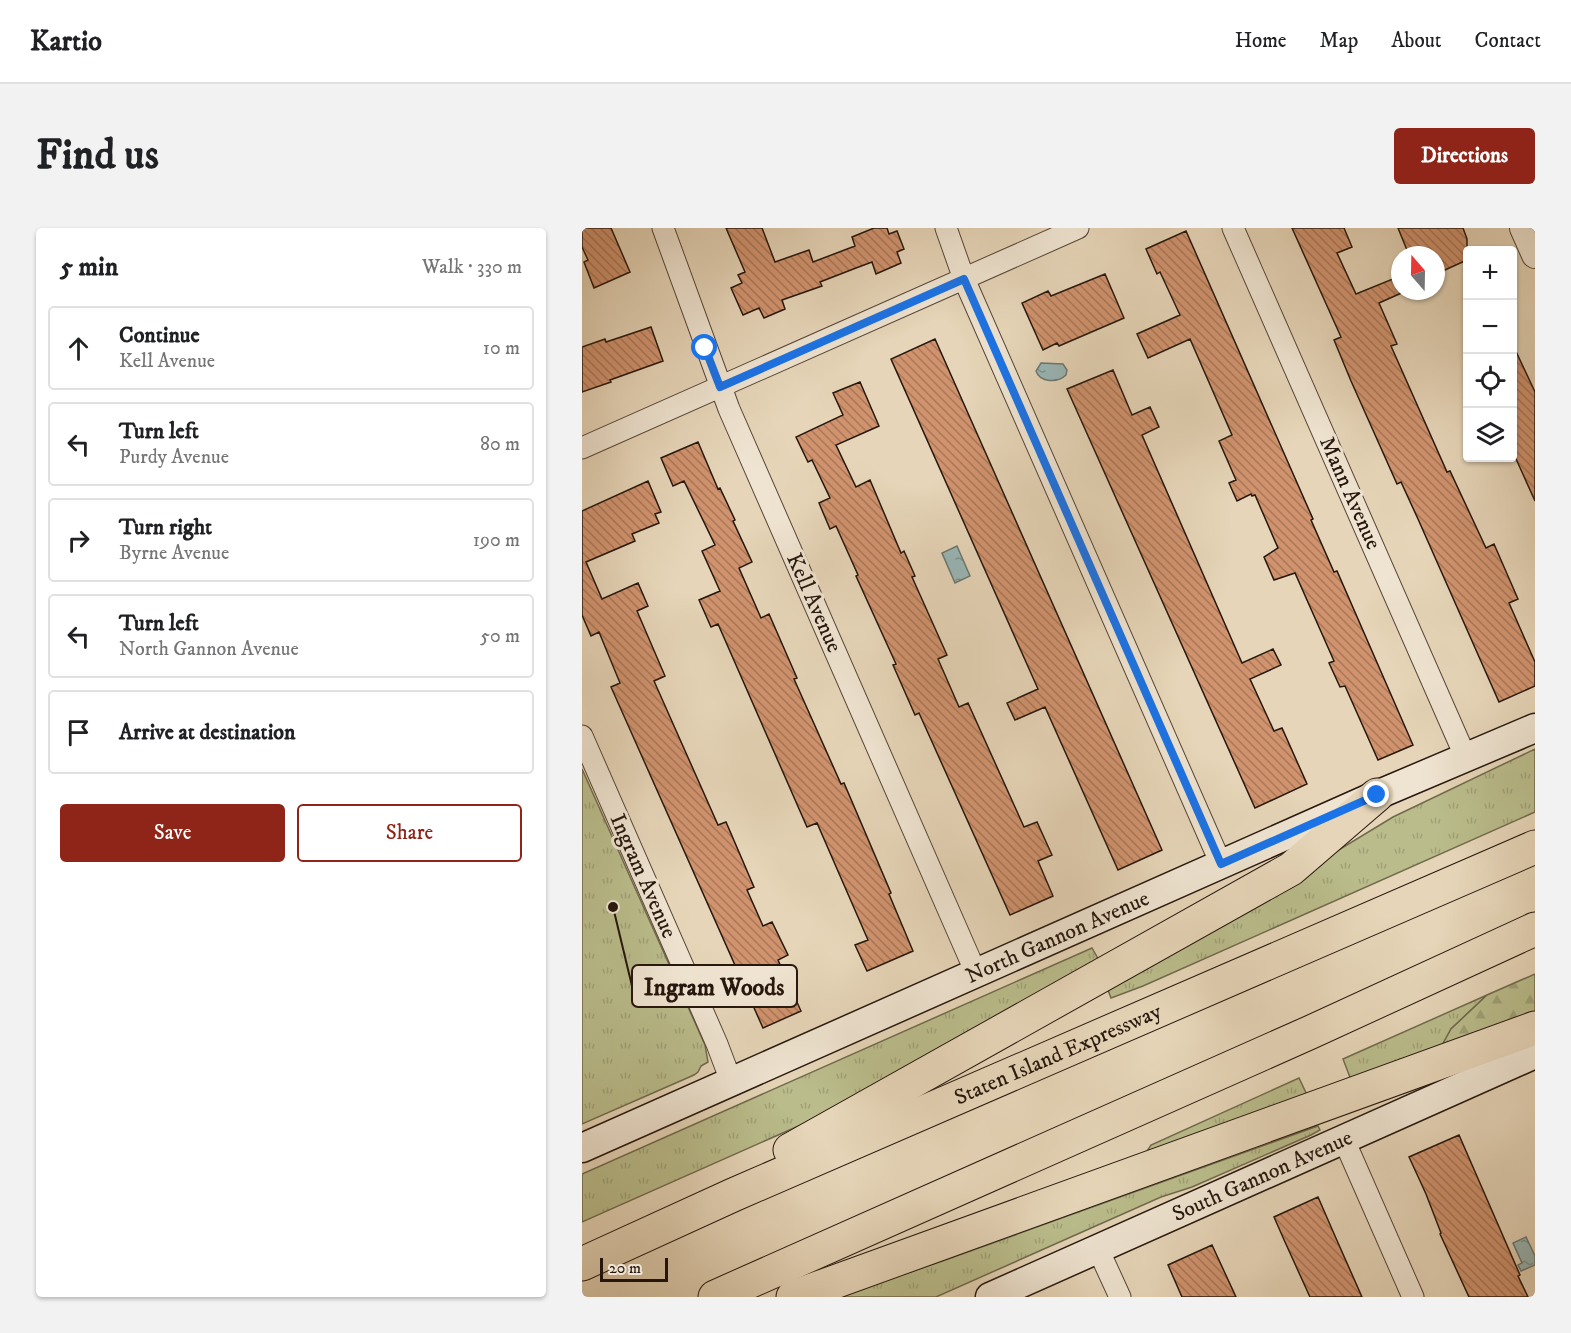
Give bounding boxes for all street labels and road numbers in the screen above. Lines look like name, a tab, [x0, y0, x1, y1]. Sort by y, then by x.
street label: Mann Avenue	[1313, 432, 1387, 554]
street label: Kell Avenue	[780, 549, 848, 657]
street label: Ingram Avenue	[604, 810, 682, 942]
street label: North Gannon Avenue	[961, 884, 1153, 989]
street label: Staten Island Expressway	[950, 997, 1166, 1111]
street label: South Gannon Avenue	[1168, 1124, 1356, 1228]

